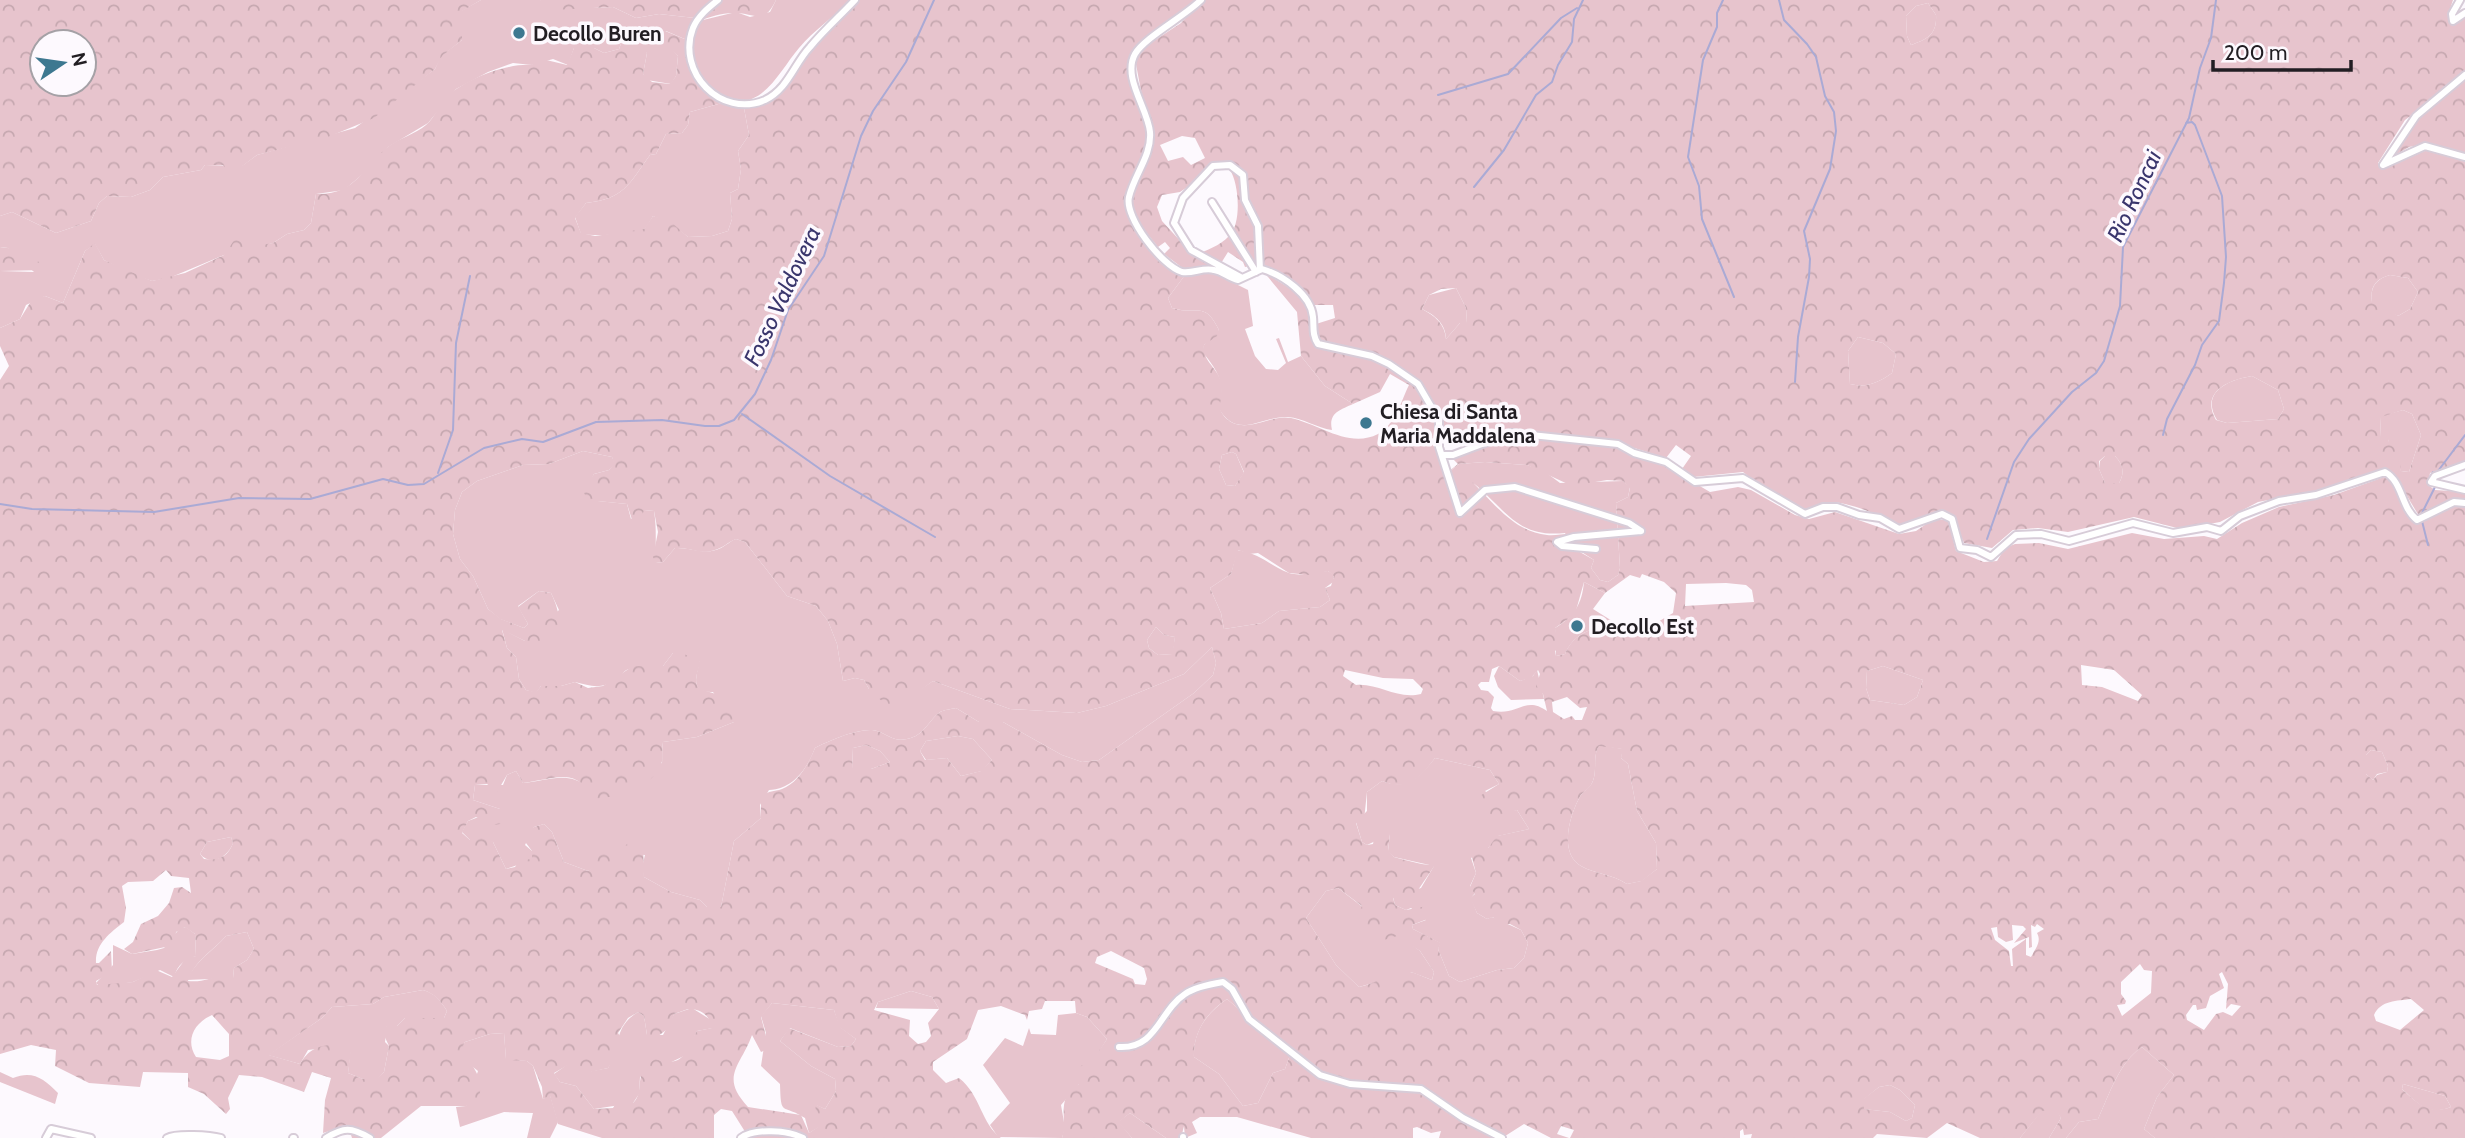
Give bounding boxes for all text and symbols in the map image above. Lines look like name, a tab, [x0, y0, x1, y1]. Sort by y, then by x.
place label: Decollo Buren	[533, 21, 662, 46]
marker: Decollo Buren	[511, 25, 527, 41]
north arrow	[28, 28, 98, 98]
scale bar	[2213, 28, 2351, 72]
text: 200 m	[2224, 40, 2287, 65]
text: N	[66, 50, 92, 68]
water label: Rio Roncai	[2101, 145, 2168, 246]
water label: Fosso Valdovera	[737, 222, 827, 370]
place label: Chiesa di Santa Maria Maddalena	[1380, 399, 1536, 448]
marker: Chiesa di Santa Maria Maddalena	[1358, 415, 1374, 431]
place label: Decollo Est	[1591, 614, 1694, 639]
marker: Decollo Est	[1569, 618, 1585, 634]

